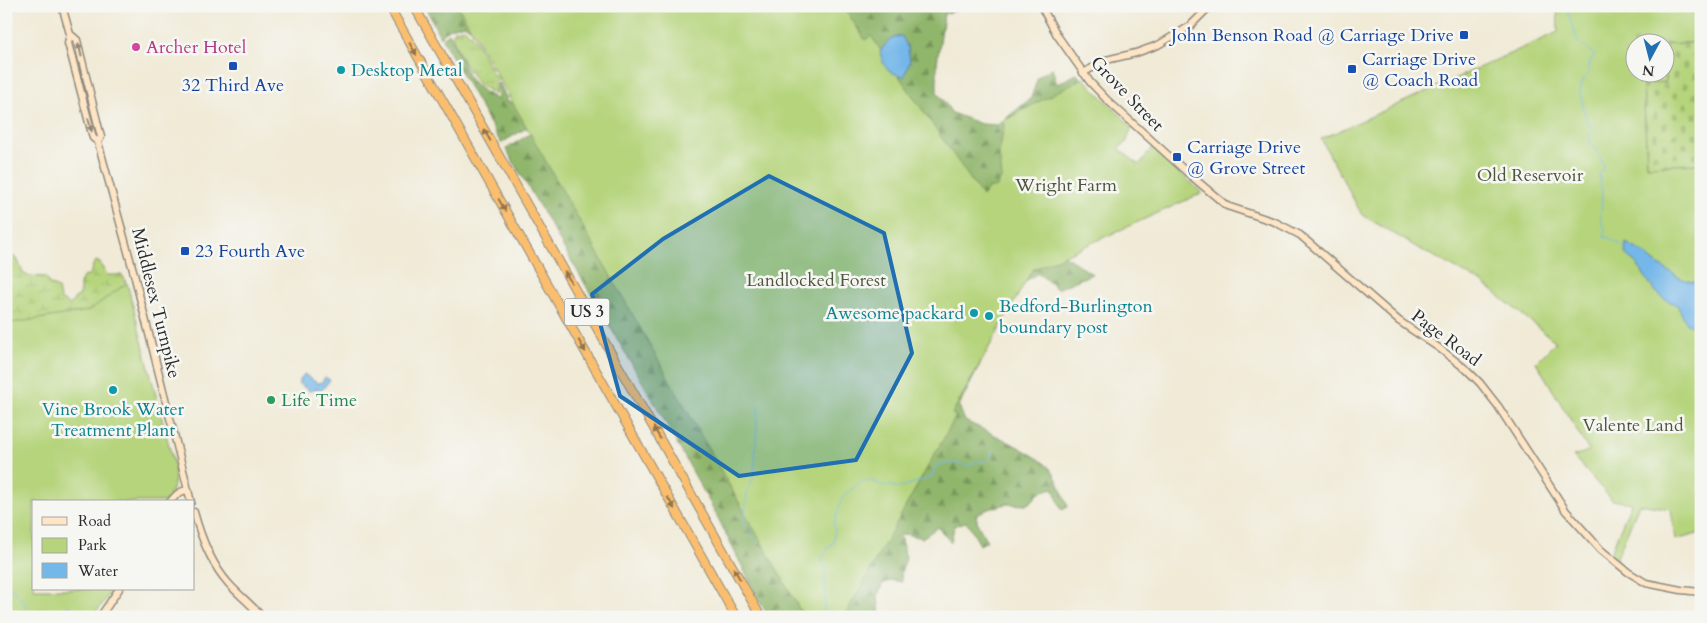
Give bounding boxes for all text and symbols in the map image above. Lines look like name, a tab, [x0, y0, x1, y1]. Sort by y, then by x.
place label: John Benson Road @ Carriage Drive	[1168, 23, 1454, 48]
marker: John Benson Road @ Carriage Drive	[1458, 29, 1470, 41]
north arrow	[1624, 32, 1674, 82]
place label: Archer Hotel	[146, 35, 247, 60]
marker: Archer Hotel	[130, 41, 142, 53]
one-way arrow	[75, 42, 83, 58]
one-way arrow	[408, 42, 417, 55]
place label: Carriage Drive @ Coach Road	[1362, 47, 1479, 93]
street label: Grove Street	[1085, 51, 1170, 137]
place label: Desktop Metal	[351, 58, 463, 83]
marker: 32 Third Ave	[227, 60, 239, 72]
text: N	[1641, 60, 1656, 81]
marker: Carriage Drive @ Coach Road	[1346, 63, 1358, 75]
marker: Desktop Metal	[335, 64, 347, 76]
place label: 32 Third Ave	[182, 73, 284, 98]
one-way arrow	[86, 117, 94, 132]
one-way arrow	[483, 128, 491, 143]
place label: Carriage Drive @ Grove Street	[1187, 135, 1306, 181]
marker: Carriage Drive @ Grove Street	[1171, 151, 1183, 163]
park label: Old Reservoir	[1477, 163, 1584, 188]
park label: Wright Farm	[1014, 173, 1118, 198]
one-way arrow	[497, 198, 506, 212]
street label: Middlesex Turnpike	[125, 225, 187, 381]
place label: 23 Fourth Ave	[195, 239, 305, 264]
marker: 23 Fourth Ave	[179, 245, 191, 257]
park label: Landlocked Forest	[746, 268, 886, 293]
one-way arrow	[563, 270, 572, 283]
place label: Bedford-Burlington boundary post	[999, 294, 1153, 340]
road number: US 3	[564, 298, 610, 326]
place label: Awesome packard	[825, 301, 964, 326]
street label: Page Road	[1406, 304, 1486, 373]
marker: Awesome packard	[968, 307, 980, 319]
marker: Bedford-Burlington boundary post	[983, 310, 995, 322]
one-way arrow	[578, 339, 586, 354]
marker: Vine Brook Water Treatment Plant	[107, 384, 119, 396]
place label: Life Time	[281, 388, 357, 413]
marker: Life Time	[265, 394, 277, 406]
place label: Vine Brook Water Treatment Plant	[42, 397, 185, 443]
park label: Valente Land	[1582, 413, 1684, 438]
one-way arrow	[652, 427, 661, 440]
one-way arrow	[667, 495, 675, 510]
legend	[32, 500, 195, 590]
text: Road	[78, 511, 111, 531]
text: Park	[78, 535, 107, 555]
text: Water	[77, 561, 119, 581]
one-way arrow	[733, 567, 741, 582]

